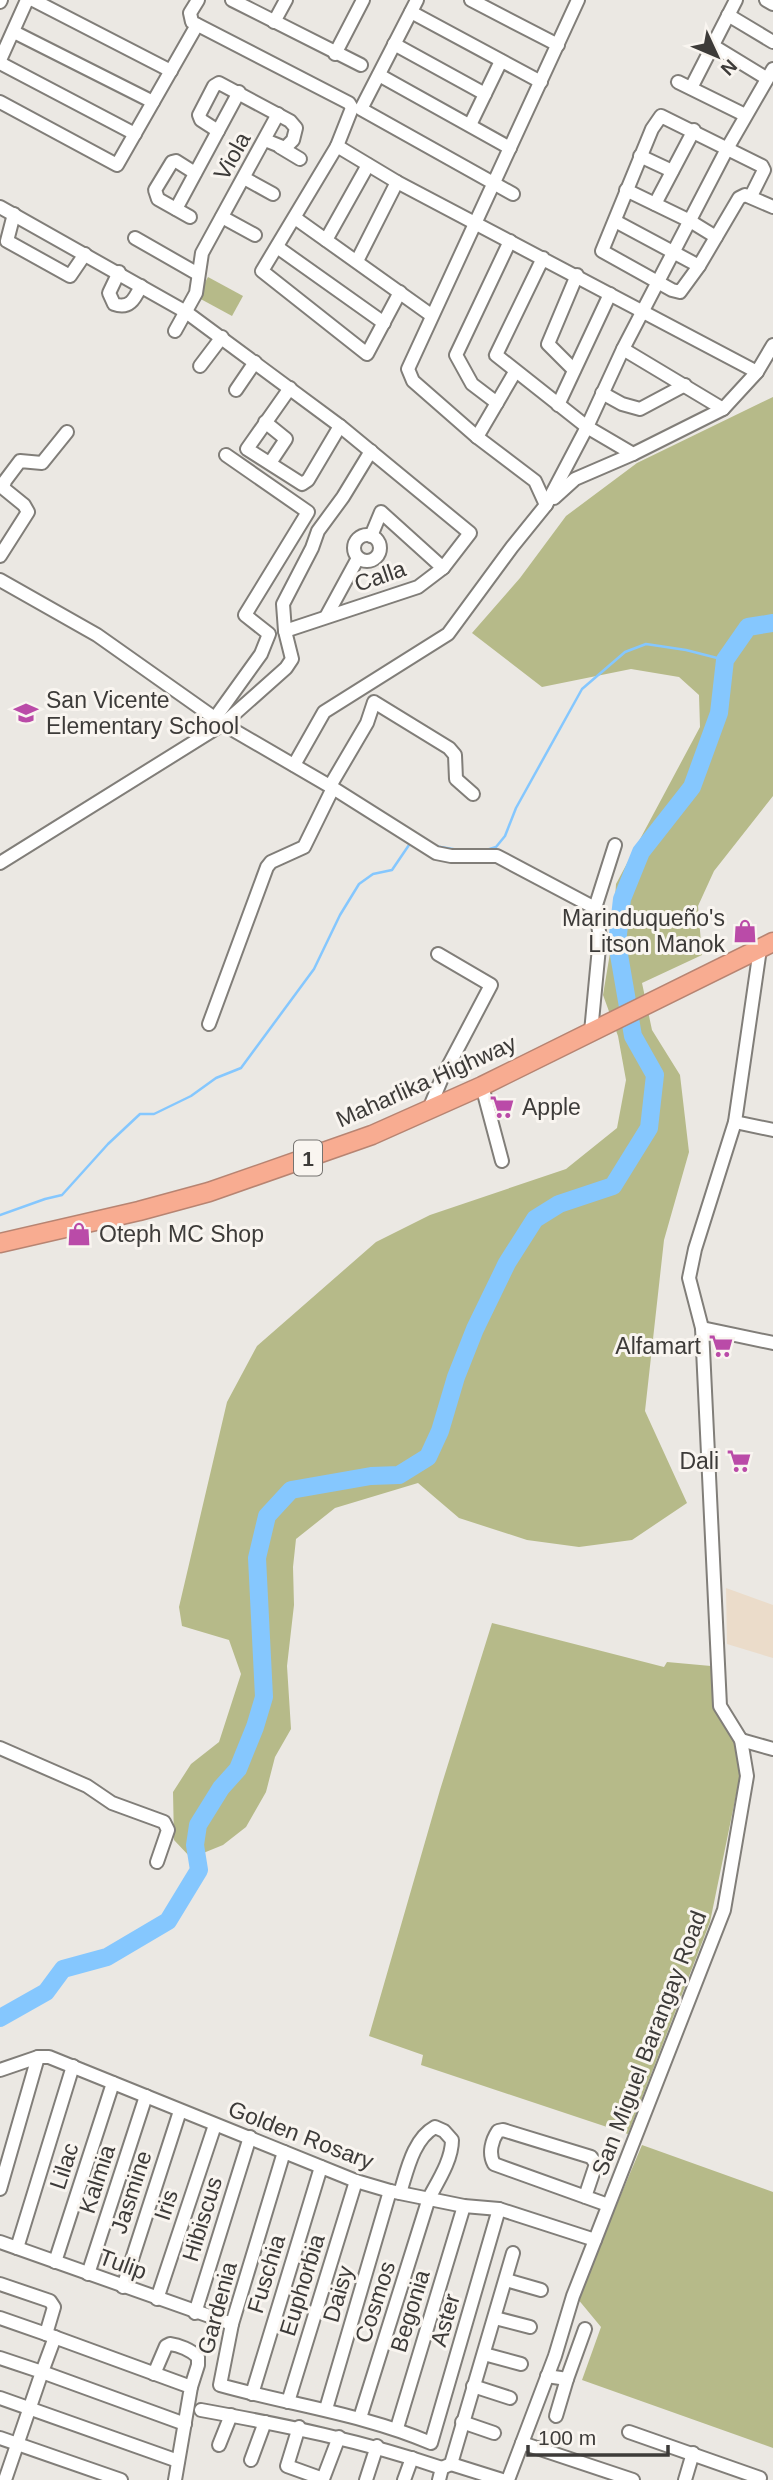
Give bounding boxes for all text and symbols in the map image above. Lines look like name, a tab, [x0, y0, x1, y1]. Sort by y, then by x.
north arrow	[682, 21, 752, 91]
text: N	[717, 55, 741, 80]
street label: Viola	[208, 127, 256, 184]
street label: Calla	[351, 555, 409, 597]
place label: San Vicente Elementary School	[46, 687, 239, 739]
school or university icon: San Vicente Elementary School	[12, 699, 40, 727]
place label: Marinduqueño's Litson Manok	[562, 905, 725, 957]
shop icon: Marinduqueño's Litson Manok	[731, 917, 759, 945]
street label: Maharlika Highway	[332, 1029, 520, 1132]
supermarket icon: Apple	[488, 1093, 516, 1121]
place label: Apple	[522, 1094, 581, 1120]
road number: 1	[294, 1140, 322, 1176]
shop icon: Oteph MC Shop	[65, 1220, 93, 1248]
place label: Oteph MC Shop	[99, 1221, 264, 1247]
supermarket icon: Alfamart	[707, 1332, 735, 1360]
place label: Alfamart	[615, 1333, 702, 1359]
supermarket icon: Dali	[725, 1447, 753, 1475]
place label: Dali	[679, 1448, 719, 1474]
street label: San Miguel Barangay Road	[586, 1907, 712, 2179]
street label: Golden Rosary	[225, 2095, 378, 2175]
street label: Lilac	[44, 2139, 84, 2193]
street label: Kalmia	[74, 2141, 120, 2216]
street label: Jasmine	[105, 2147, 157, 2237]
street label: Hibiscus	[177, 2174, 227, 2264]
street label: Iris	[149, 2186, 183, 2224]
street label: Fuschia	[242, 2231, 290, 2316]
street label: Euphorbia	[274, 2231, 330, 2339]
street label: Tulip	[96, 2243, 150, 2285]
street label: Cosmos	[350, 2258, 400, 2346]
street label: Gardenia	[192, 2259, 242, 2357]
street label: Daisy	[318, 2262, 359, 2325]
street label: Begonia	[385, 2267, 435, 2355]
street label: Aster	[425, 2290, 465, 2349]
scale bar	[528, 2414, 668, 2458]
text: 100 m	[538, 2426, 596, 2449]

